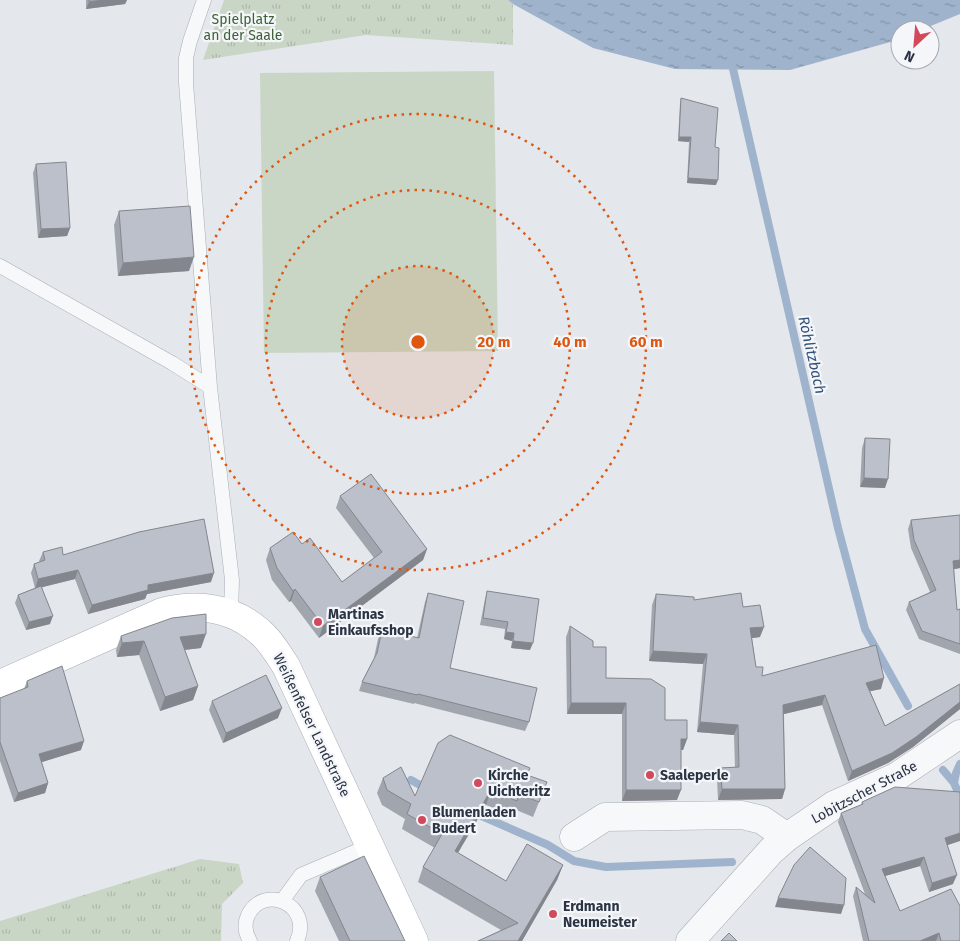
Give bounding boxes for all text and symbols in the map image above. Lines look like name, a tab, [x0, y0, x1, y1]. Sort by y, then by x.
park label: Spielplatz an der Saale	[204, 11, 282, 44]
north arrow	[890, 20, 940, 70]
text: N	[902, 47, 917, 66]
water label: Röhlitzbach	[794, 314, 830, 396]
centre of rings	[409, 333, 427, 351]
text: 20 m	[478, 333, 510, 351]
text: 40 m	[553, 333, 587, 351]
text: 60 m	[629, 333, 663, 351]
place label: Martinas Einkaufsshop	[328, 606, 414, 639]
marker: Martinas Einkaufsshop	[312, 616, 324, 628]
street label: Weißenfelser Landstraße	[269, 651, 354, 800]
street label: Lobitzscher Straße	[808, 757, 920, 828]
place label: Kirche Uichteritz	[488, 767, 551, 800]
place label: Saaleperle	[660, 767, 729, 784]
marker: Saaleperle	[644, 769, 656, 781]
marker: Kirche Uichteritz	[472, 777, 484, 789]
place label: Blumenladen Budert	[432, 804, 516, 837]
marker: Blumenladen Budert	[416, 814, 428, 826]
place label: Erdmann Neumeister	[563, 898, 637, 931]
marker: Erdmann Neumeister	[547, 908, 559, 920]

